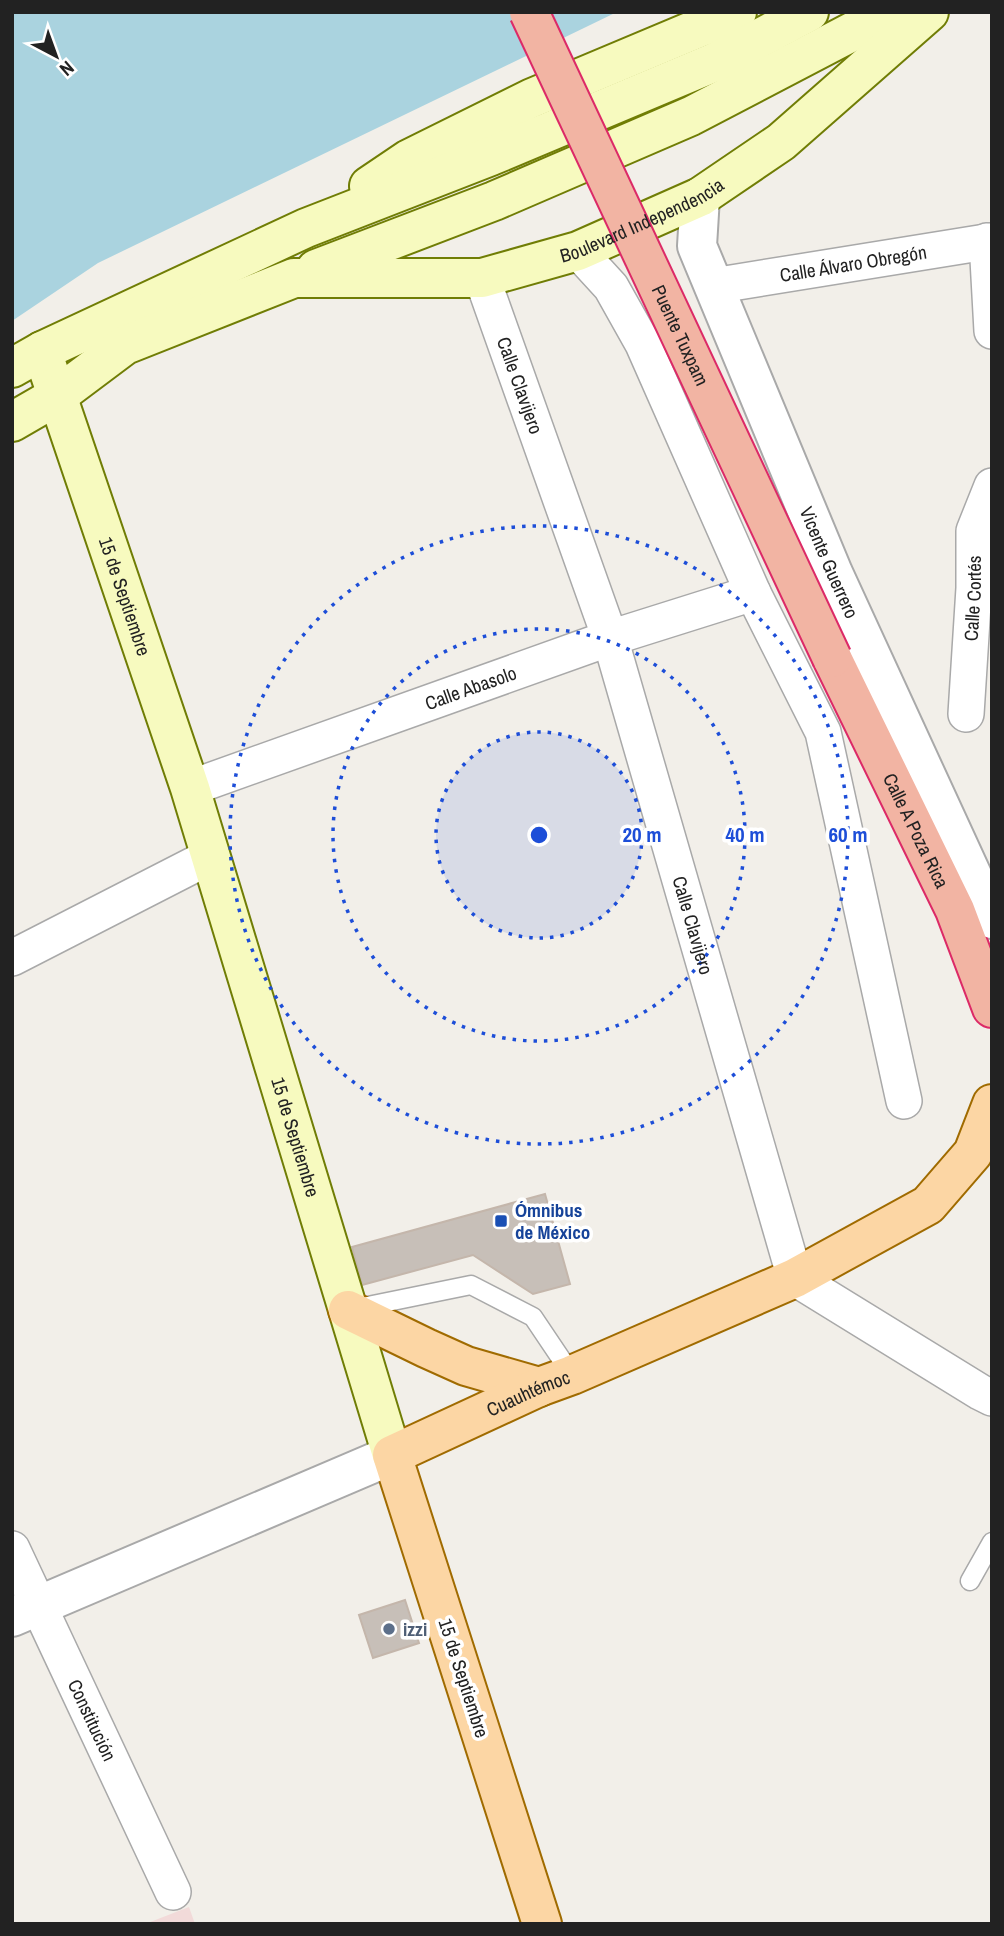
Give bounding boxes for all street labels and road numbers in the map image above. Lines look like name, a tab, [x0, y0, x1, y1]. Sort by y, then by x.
street label: Boulevard Independencia	[557, 171, 729, 268]
street label: Calle Álvaro Obregón	[778, 239, 928, 288]
street label: Puente Tuxpam	[646, 281, 715, 390]
street label: Calle Clavijero	[491, 333, 549, 438]
street label: Vicente Guerrero	[794, 503, 865, 622]
street label: 15 de Septiembre	[93, 533, 157, 659]
street label: Calle Cortés	[958, 555, 987, 642]
street label: Calle Abasolo	[421, 659, 520, 716]
street label: Calle A Poza Rica	[877, 769, 955, 893]
street label: Calle Clavijero	[666, 873, 720, 977]
street label: 15 de Septiembre	[265, 1074, 326, 1200]
street label: Cuauhtémoc	[482, 1364, 574, 1423]
street label: 15 de Septiembre	[432, 1615, 496, 1741]
street label: Constitución	[62, 1675, 123, 1765]

